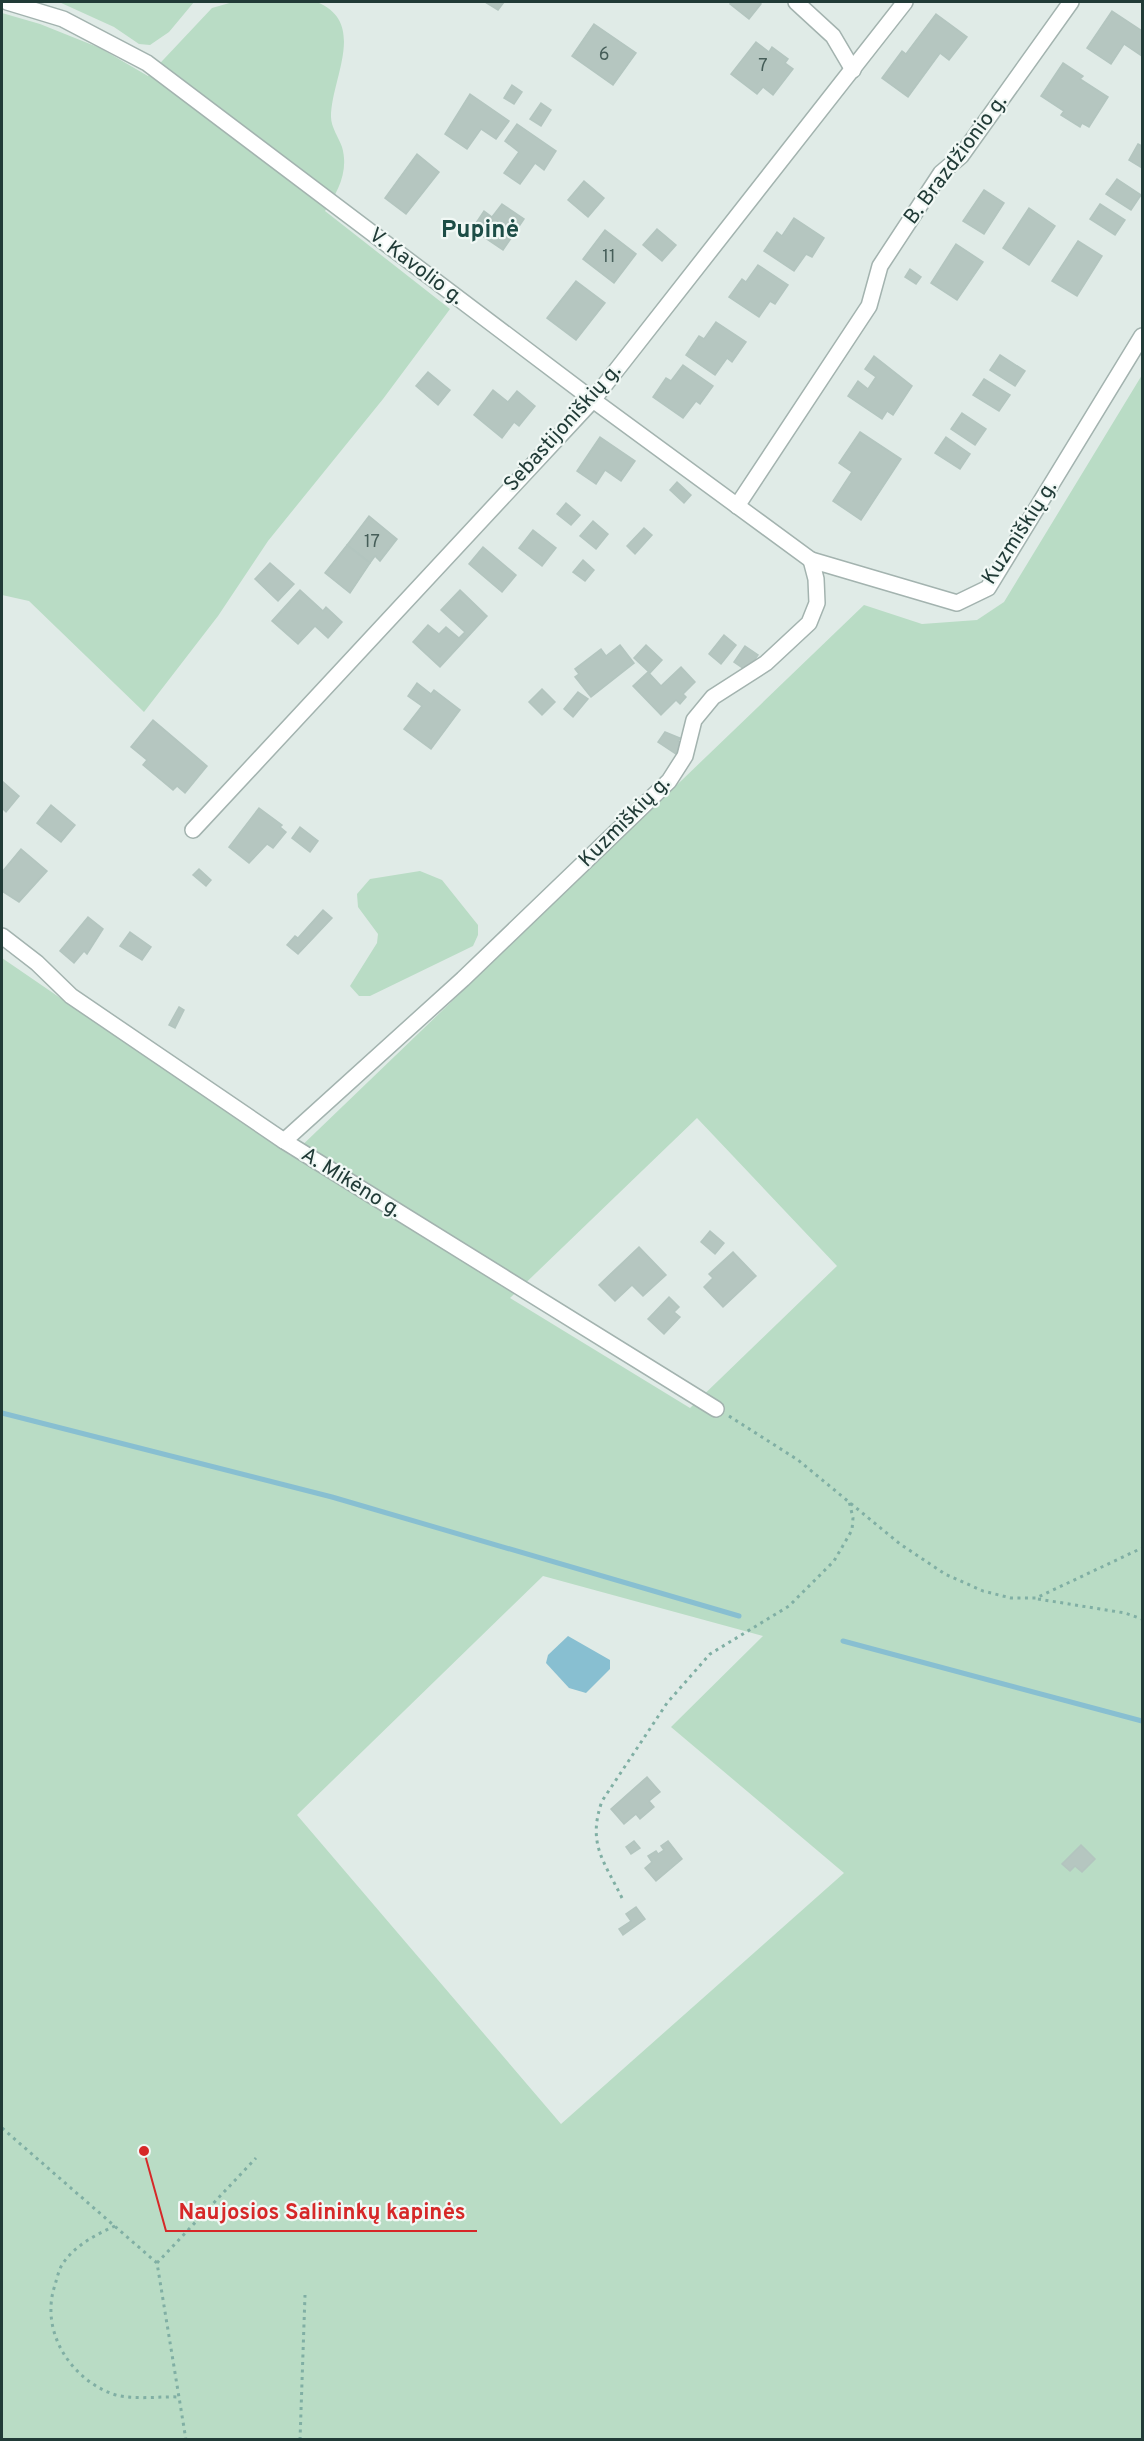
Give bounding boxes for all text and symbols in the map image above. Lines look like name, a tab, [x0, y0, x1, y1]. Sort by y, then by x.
house number: 6	[599, 44, 609, 67]
house number: 7	[758, 55, 768, 78]
street label: B. Brazdžionio g.	[898, 90, 1014, 230]
district label: Pupinė	[441, 216, 519, 246]
street label: V. Kavolio g.	[363, 222, 469, 312]
house number: 11	[602, 246, 616, 269]
street label: Sebastijoniškių g.	[498, 358, 628, 498]
street label: Kuzmiškių g.	[976, 476, 1064, 590]
house number: 17	[364, 531, 380, 554]
street label: Kuzmiškių g.	[573, 770, 677, 874]
street label: A. Mikėno g.	[296, 1142, 406, 1224]
callout: Naujosios Salininkų kapinės	[166, 2191, 477, 2231]
text: Naujosios Salininkų kapinės	[178, 2200, 466, 2227]

